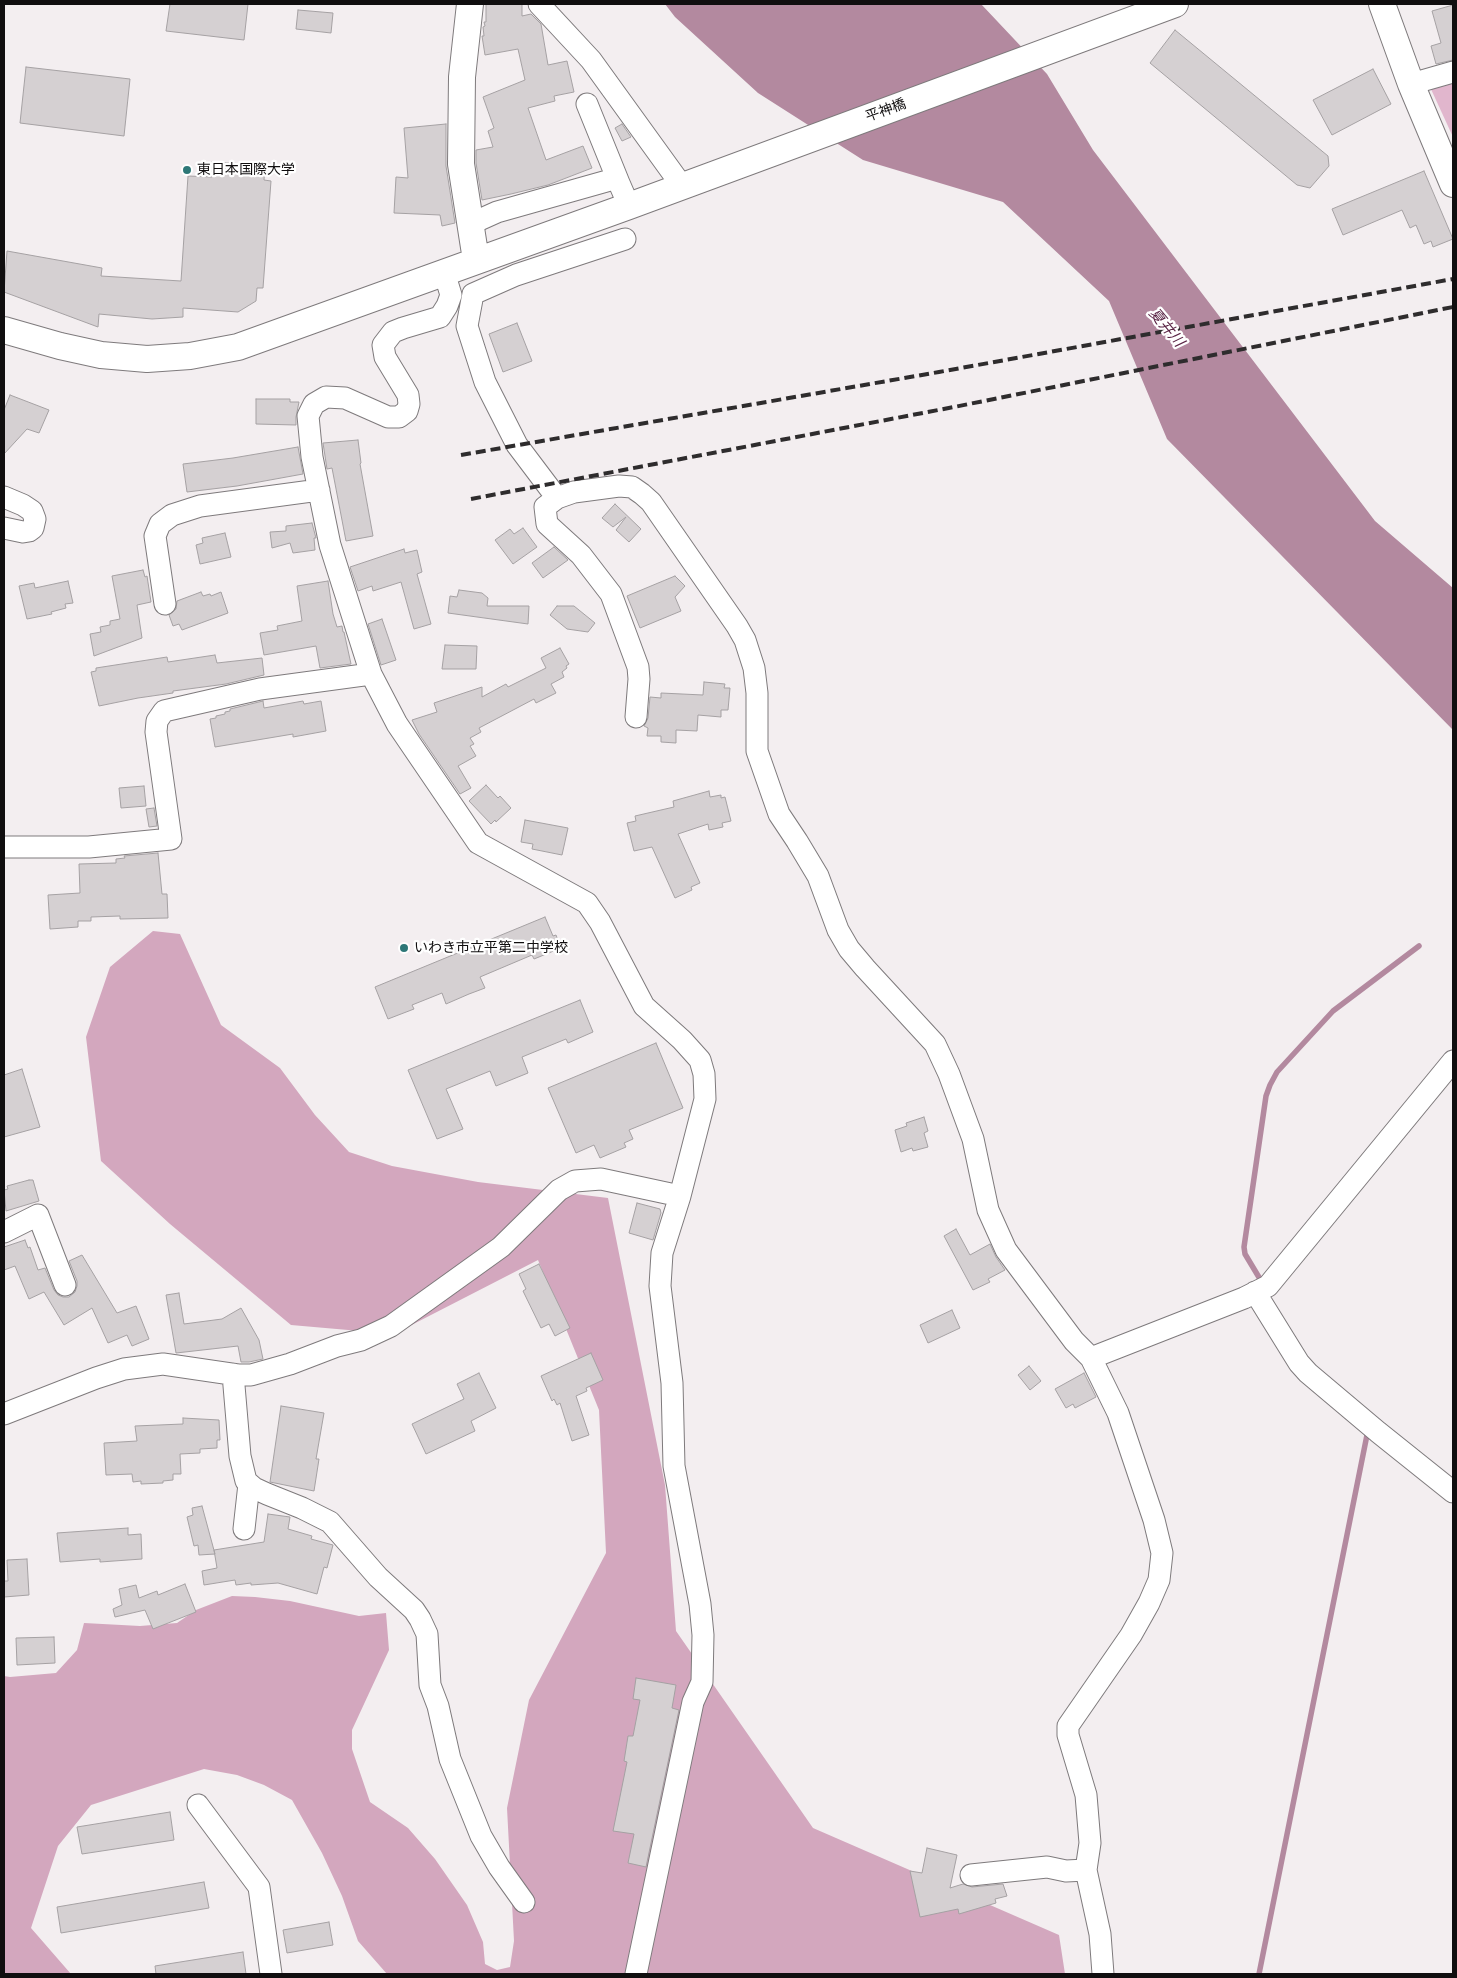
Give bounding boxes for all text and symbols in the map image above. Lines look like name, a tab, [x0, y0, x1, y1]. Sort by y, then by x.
street label: 平神橋	[863, 96, 909, 126]
place label: 東日本国際大学	[197, 162, 295, 178]
marker: 東日本国際大学	[181, 164, 193, 176]
water label: 夏井川	[1145, 305, 1187, 351]
place label: いわき市立平第二中学校	[414, 940, 568, 956]
marker: いわき市立平第二中学校	[398, 942, 410, 954]

